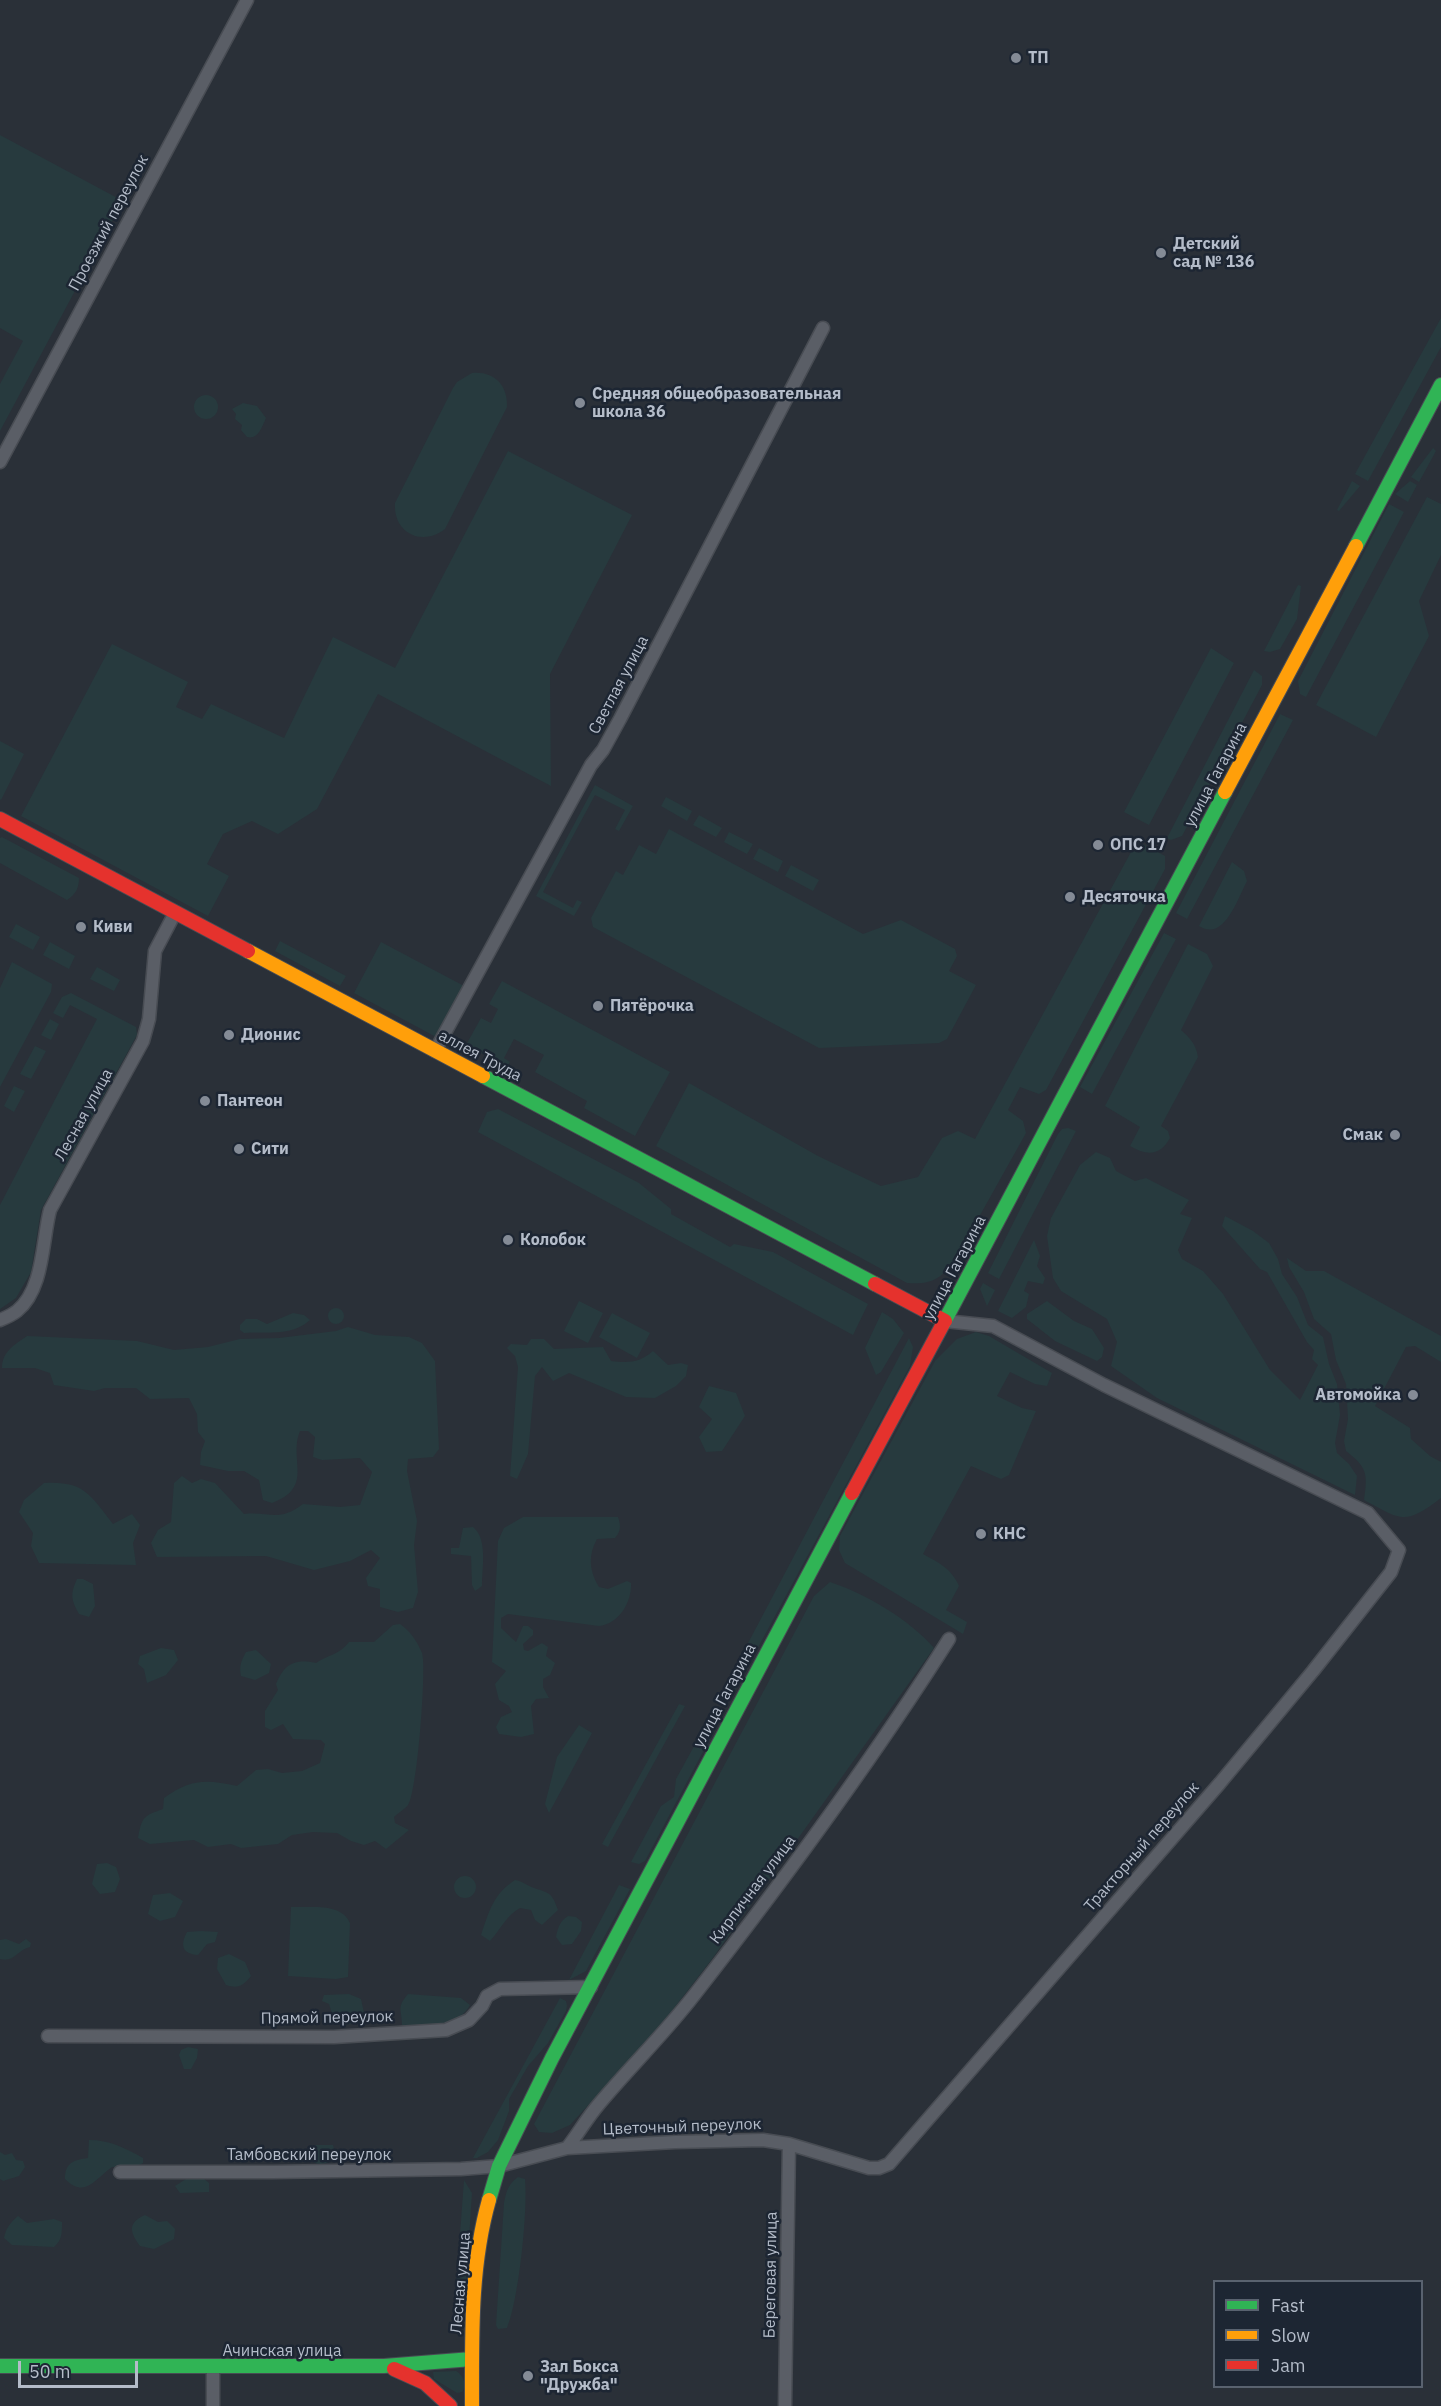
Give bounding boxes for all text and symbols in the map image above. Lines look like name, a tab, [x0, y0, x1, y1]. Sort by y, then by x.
place label: ТП	[1028, 48, 1049, 68]
marker: ТП	[1009, 51, 1023, 65]
street label: Проезжий переулок	[65, 152, 153, 294]
place label: Детский сад № 136	[1173, 234, 1254, 272]
marker: Детский сад № 136	[1154, 246, 1168, 260]
place label: Средняя общеобразовательная школа 36	[592, 384, 841, 422]
marker: Средняя общеобразовательная школа 36	[573, 396, 587, 410]
street label: Светлая улица	[585, 632, 653, 738]
street label: улица Гагарина	[1180, 720, 1252, 830]
place label: ОПС 17	[1110, 835, 1166, 855]
marker: ОПС 17	[1091, 838, 1105, 852]
place label: Десяточка	[1082, 887, 1166, 907]
marker: Десяточка	[1063, 890, 1077, 904]
place label: Киви	[93, 917, 133, 937]
marker: Киви	[74, 920, 88, 934]
place label: Пятёрочка	[610, 996, 694, 1016]
marker: Пятёрочка	[591, 999, 605, 1013]
place label: Дионис	[241, 1025, 301, 1045]
street label: аллея Труда	[435, 1026, 525, 1086]
marker: Дионис	[222, 1028, 236, 1042]
street label: Лесная улица	[51, 1066, 117, 1164]
place label: Пантеон	[217, 1091, 283, 1111]
marker: Пантеон	[198, 1094, 212, 1108]
place label: Смак	[1342, 1125, 1383, 1145]
marker: Смак	[1388, 1128, 1402, 1142]
place label: Сити	[251, 1139, 289, 1159]
marker: Сити	[232, 1142, 246, 1156]
street label: улица Гагарина	[919, 1213, 991, 1323]
place label: Колобок	[520, 1230, 586, 1250]
marker: Колобок	[501, 1233, 515, 1247]
place label: Автомойка	[1315, 1385, 1401, 1405]
marker: Автомойка	[1406, 1388, 1420, 1402]
place label: КНС	[993, 1524, 1026, 1544]
marker: КНС	[974, 1527, 988, 1541]
street label: улица Гагарина	[689, 1641, 761, 1751]
street label: Тракторный переулок	[1081, 1778, 1203, 1916]
street label: Кирпичная улица	[706, 1832, 800, 1948]
street label: Прямой переулок	[261, 2007, 393, 2029]
street label: Цветочный переулок	[602, 2115, 762, 2139]
street label: Тамбовский переулок	[227, 2145, 391, 2165]
street label: Береговая улица	[760, 2211, 782, 2339]
street label: Лесная улица	[447, 2231, 475, 2335]
legend	[1213, 2280, 1423, 2388]
text: Fast	[1271, 2294, 1305, 2317]
text: Slow	[1271, 2324, 1310, 2347]
street label: Ачинская улица	[223, 2341, 341, 2361]
scale bar	[21, 2349, 141, 2387]
text: Jam	[1271, 2354, 1306, 2377]
place label: Зал Бокса "Дружба"	[540, 2357, 619, 2395]
text: 50 m	[29, 2360, 71, 2383]
marker: Зал Бокса "Дружба"	[521, 2369, 535, 2383]

